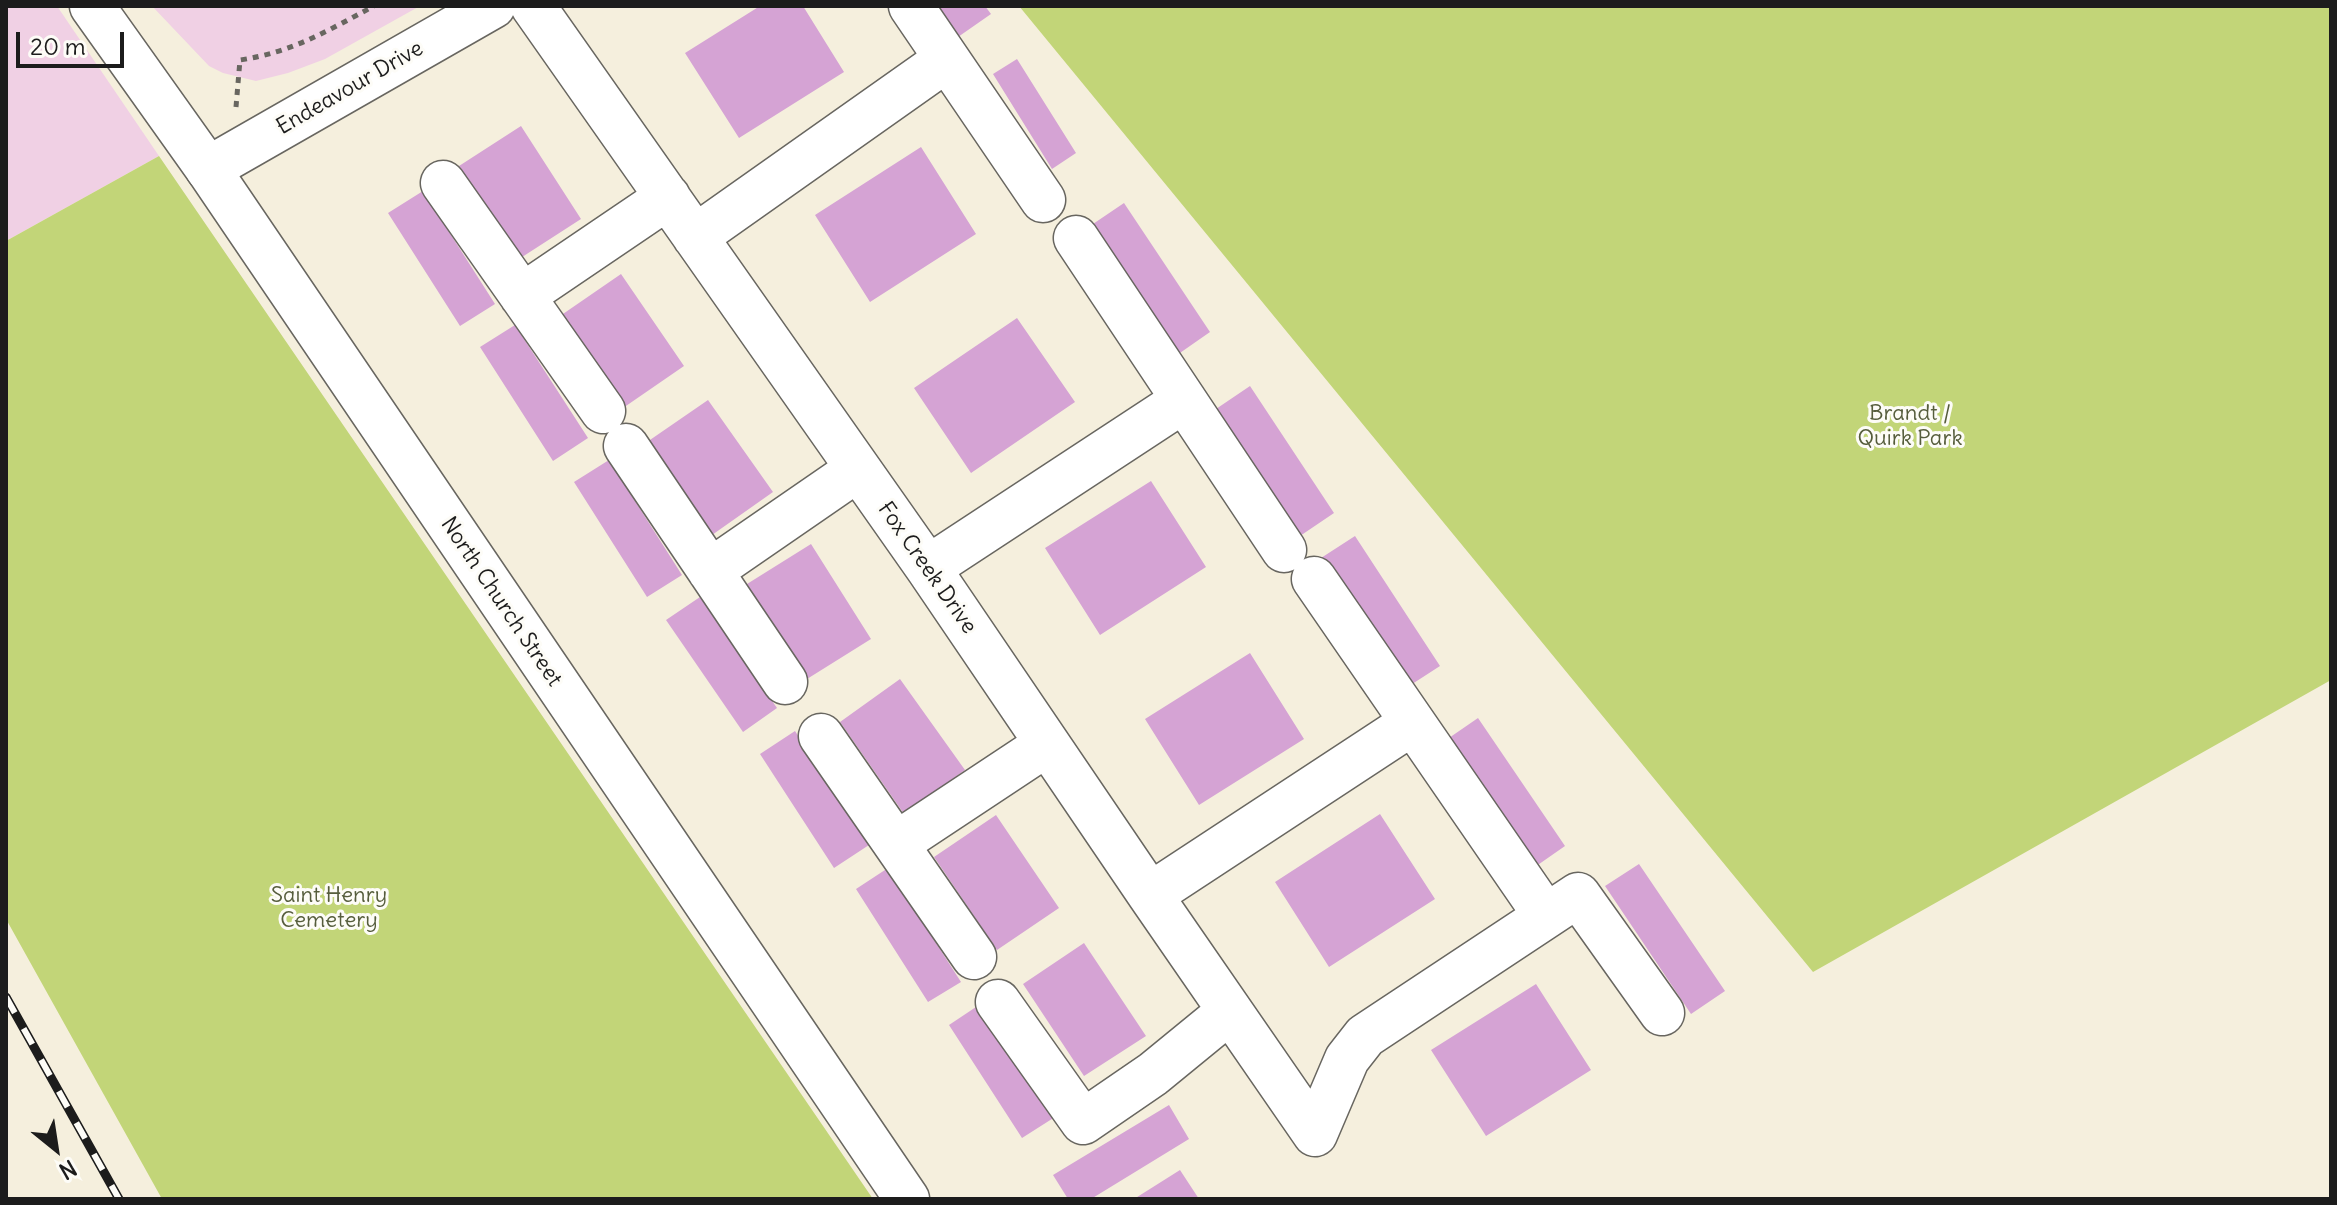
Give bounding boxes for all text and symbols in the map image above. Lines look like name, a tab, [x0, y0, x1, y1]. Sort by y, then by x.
scale bar	[20, 16, 128, 66]
text: 20 m	[30, 31, 86, 61]
street label: Endeavour Drive	[272, 35, 428, 141]
park label: Brandt / Quirk Park	[1857, 401, 1963, 452]
street label: Fox Creek Drive	[872, 497, 982, 639]
street label: North Church Street	[435, 512, 567, 692]
park label: Saint Henry Cemetery	[271, 883, 387, 934]
north arrow	[16, 1109, 96, 1189]
text: N	[54, 1154, 82, 1186]

